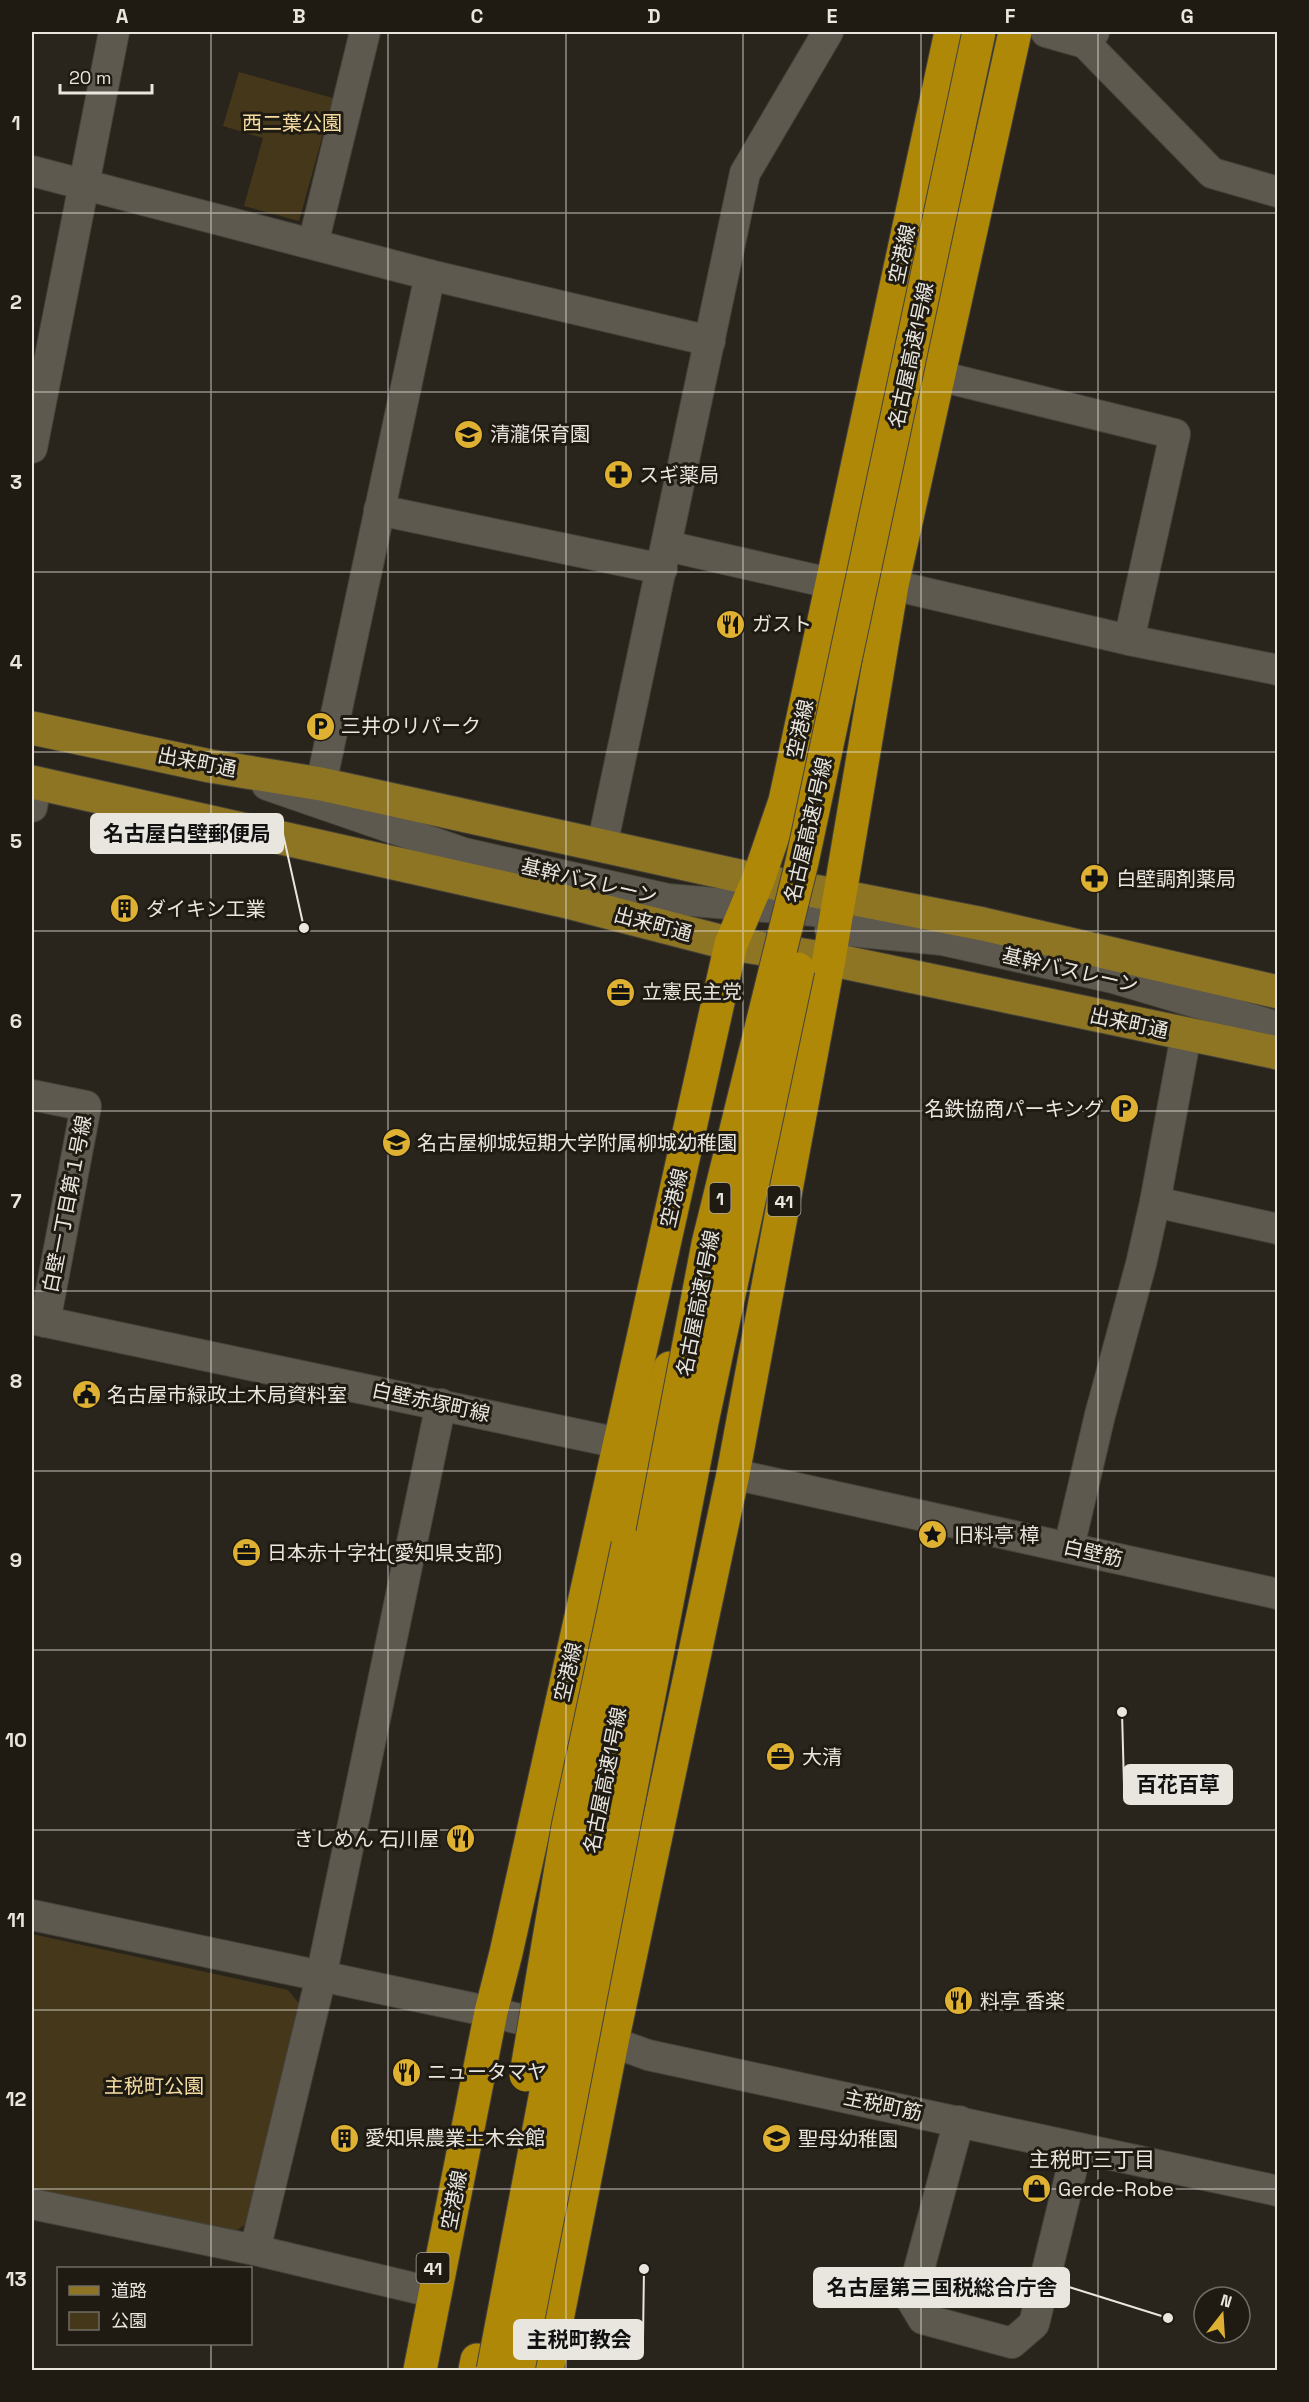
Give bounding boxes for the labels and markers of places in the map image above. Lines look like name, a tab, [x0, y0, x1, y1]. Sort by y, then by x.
school or university icon: 清瀧保育園	[453, 418, 485, 450]
place label: 清瀧保育園	[490, 421, 590, 447]
pharmacy icon: スギ薬局	[602, 459, 634, 491]
place label: スギ薬局	[639, 462, 719, 488]
restaurant icon: ガスト	[715, 608, 747, 640]
place label: ガスト	[752, 611, 812, 637]
parking icon: 三井のリパーク	[304, 710, 336, 742]
place label: 三井のリパーク	[341, 713, 481, 739]
callout: 名古屋白壁郵便局	[91, 814, 283, 853]
pharmacy icon: 白壁調剤薬局	[1079, 863, 1111, 895]
place label: 白壁調剤薬局	[1116, 866, 1236, 892]
building icon: ダイキン工業	[109, 893, 141, 925]
place label: ダイキン工業	[146, 896, 265, 922]
office icon: 立憲民主党	[605, 976, 637, 1008]
place label: 立憲民主党	[642, 979, 742, 1005]
parking icon: 名鉄協商パーキング	[1109, 1093, 1141, 1125]
place label: 名鉄協商パーキング	[925, 1096, 1104, 1122]
school or university icon: 名古屋柳城短期大学附属柳城幼稚園	[380, 1127, 412, 1159]
place label: 名古屋柳城短期大学附属柳城幼稚園	[417, 1130, 737, 1156]
public building icon: 名古屋市緑政土木局資料室	[70, 1379, 102, 1411]
place label: 名古屋市緑政土木局資料室	[107, 1382, 347, 1408]
place icon: 旧料亭 樟	[917, 1519, 949, 1551]
place label: 旧料亭 樟	[954, 1522, 1039, 1548]
office icon: 日本赤十字社(愛知県支部)	[230, 1537, 262, 1569]
place label: 日本赤十字社(愛知県支部)	[267, 1540, 502, 1566]
office icon: 大清	[765, 1741, 797, 1773]
place label: 大清	[802, 1744, 842, 1770]
callout: 百花百草	[1124, 1765, 1232, 1804]
restaurant icon: きしめん 石川屋	[444, 1823, 476, 1855]
place label: きしめん 石川屋	[294, 1826, 439, 1852]
restaurant icon: 料亭 香楽	[943, 1985, 975, 2017]
place label: 料亭 香楽	[980, 1988, 1065, 2014]
restaurant icon: ニュータマヤ	[390, 2056, 422, 2088]
place label: ニュータマヤ	[427, 2059, 547, 2085]
building icon: 愛知県農業土木会館	[328, 2122, 360, 2154]
school or university icon: 聖母幼稚園	[761, 2123, 793, 2155]
place label: 愛知県農業土木会館	[365, 2125, 545, 2151]
place label: 聖母幼稚園	[798, 2126, 898, 2152]
shop icon: Gerde-Robe	[1021, 2173, 1053, 2205]
place label: Gerde-Robe	[1058, 2176, 1174, 2202]
callout: 名古屋第三国税総合庁舎	[814, 2268, 1069, 2307]
callout: 主税町教会	[514, 2320, 643, 2359]

